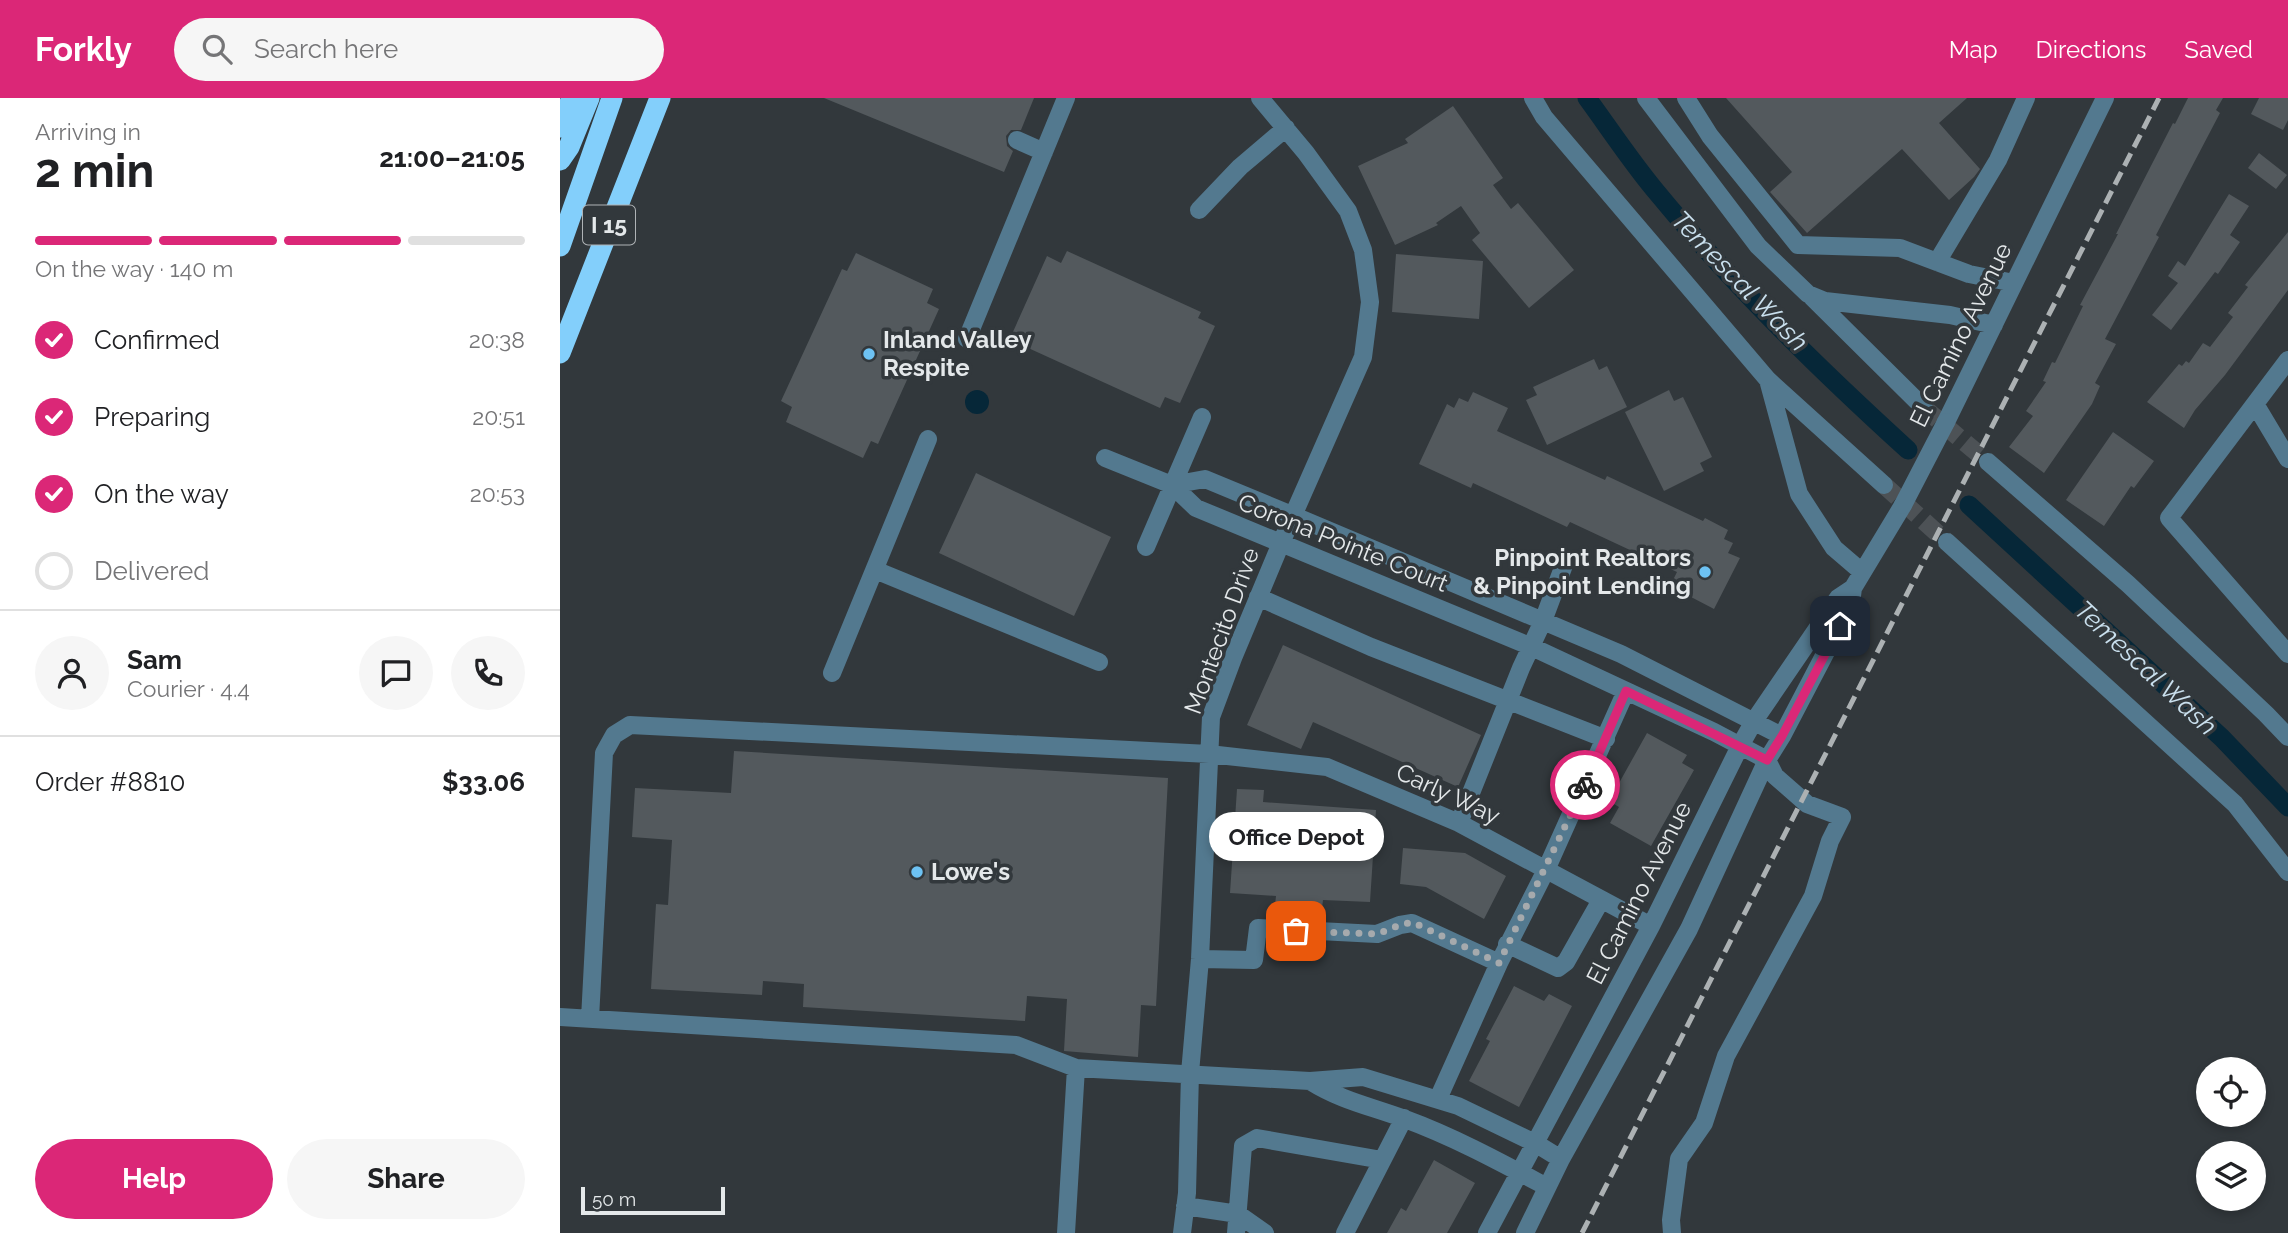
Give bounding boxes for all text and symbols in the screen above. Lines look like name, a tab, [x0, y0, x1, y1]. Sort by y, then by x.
search box	[174, 18, 664, 81]
text: Forkly	[35, 30, 132, 69]
icon: search	[198, 30, 236, 68]
text: Search here	[254, 34, 398, 64]
text: Map	[1949, 35, 1998, 64]
text: Directions	[2036, 35, 2146, 64]
text: Saved	[2184, 35, 2253, 64]
text: Arriving in	[35, 118, 141, 145]
text: 21:00–21:05	[379, 143, 525, 173]
text: 2 min	[35, 144, 154, 198]
water label: Temescal Wash	[1666, 205, 1814, 357]
road number: I 15	[583, 206, 635, 244]
street label: El Camino Avenue	[1903, 238, 2018, 432]
text: On the way · 140 m	[35, 255, 233, 282]
icon: check	[35, 321, 73, 359]
text: Confirmed	[94, 325, 220, 355]
place label: Inland Valley Respite	[883, 325, 1032, 382]
text: 20:38	[469, 326, 525, 353]
marker: Inland Valley Respite	[861, 346, 877, 362]
icon: check	[35, 398, 73, 436]
text: Preparing	[94, 402, 210, 432]
text: 20:51	[472, 403, 525, 430]
icon: check	[35, 475, 73, 513]
text: On the way	[94, 479, 229, 509]
text: 20:53	[470, 480, 525, 507]
street label: Corona Pointe Court	[1234, 487, 1452, 598]
place label: Pinpoint Realtors & Pinpoint Lending	[1473, 543, 1691, 600]
street label: Montecito Drive	[1178, 544, 1265, 718]
text: Delivered	[94, 556, 209, 586]
marker: Pinpoint Realtors & Pinpoint Lending	[1697, 564, 1713, 580]
water label: Temescal Wash	[2069, 595, 2223, 741]
pin	[1810, 596, 1870, 656]
icon: home	[1821, 607, 1859, 645]
button: person	[35, 636, 109, 710]
button: chat	[359, 636, 433, 710]
button: phone	[451, 636, 525, 710]
text: Sam	[127, 645, 182, 675]
text: Courier · 4.4	[127, 675, 250, 702]
courier	[1550, 750, 1620, 820]
street label: Carly Way	[1392, 757, 1505, 830]
icon: bike	[1566, 766, 1604, 804]
text: Order #8810	[35, 767, 185, 797]
text: $33.06	[442, 767, 525, 797]
street label: El Camino Avenue	[1580, 797, 1697, 989]
callout: Office Depot	[1208, 812, 1384, 861]
text: Office Depot	[1228, 823, 1365, 850]
place label: Lowe's	[931, 857, 1010, 886]
marker: Lowe's	[909, 864, 925, 880]
pin	[1266, 901, 1326, 961]
icon: bag	[1277, 912, 1315, 950]
map controls	[2196, 1057, 2266, 1211]
button: locate	[2196, 1057, 2266, 1127]
button: Help	[35, 1139, 273, 1219]
button: Share	[287, 1139, 525, 1219]
button: layers	[2196, 1141, 2266, 1211]
scale bar	[581, 1184, 724, 1216]
text: 50 m	[592, 1188, 636, 1210]

